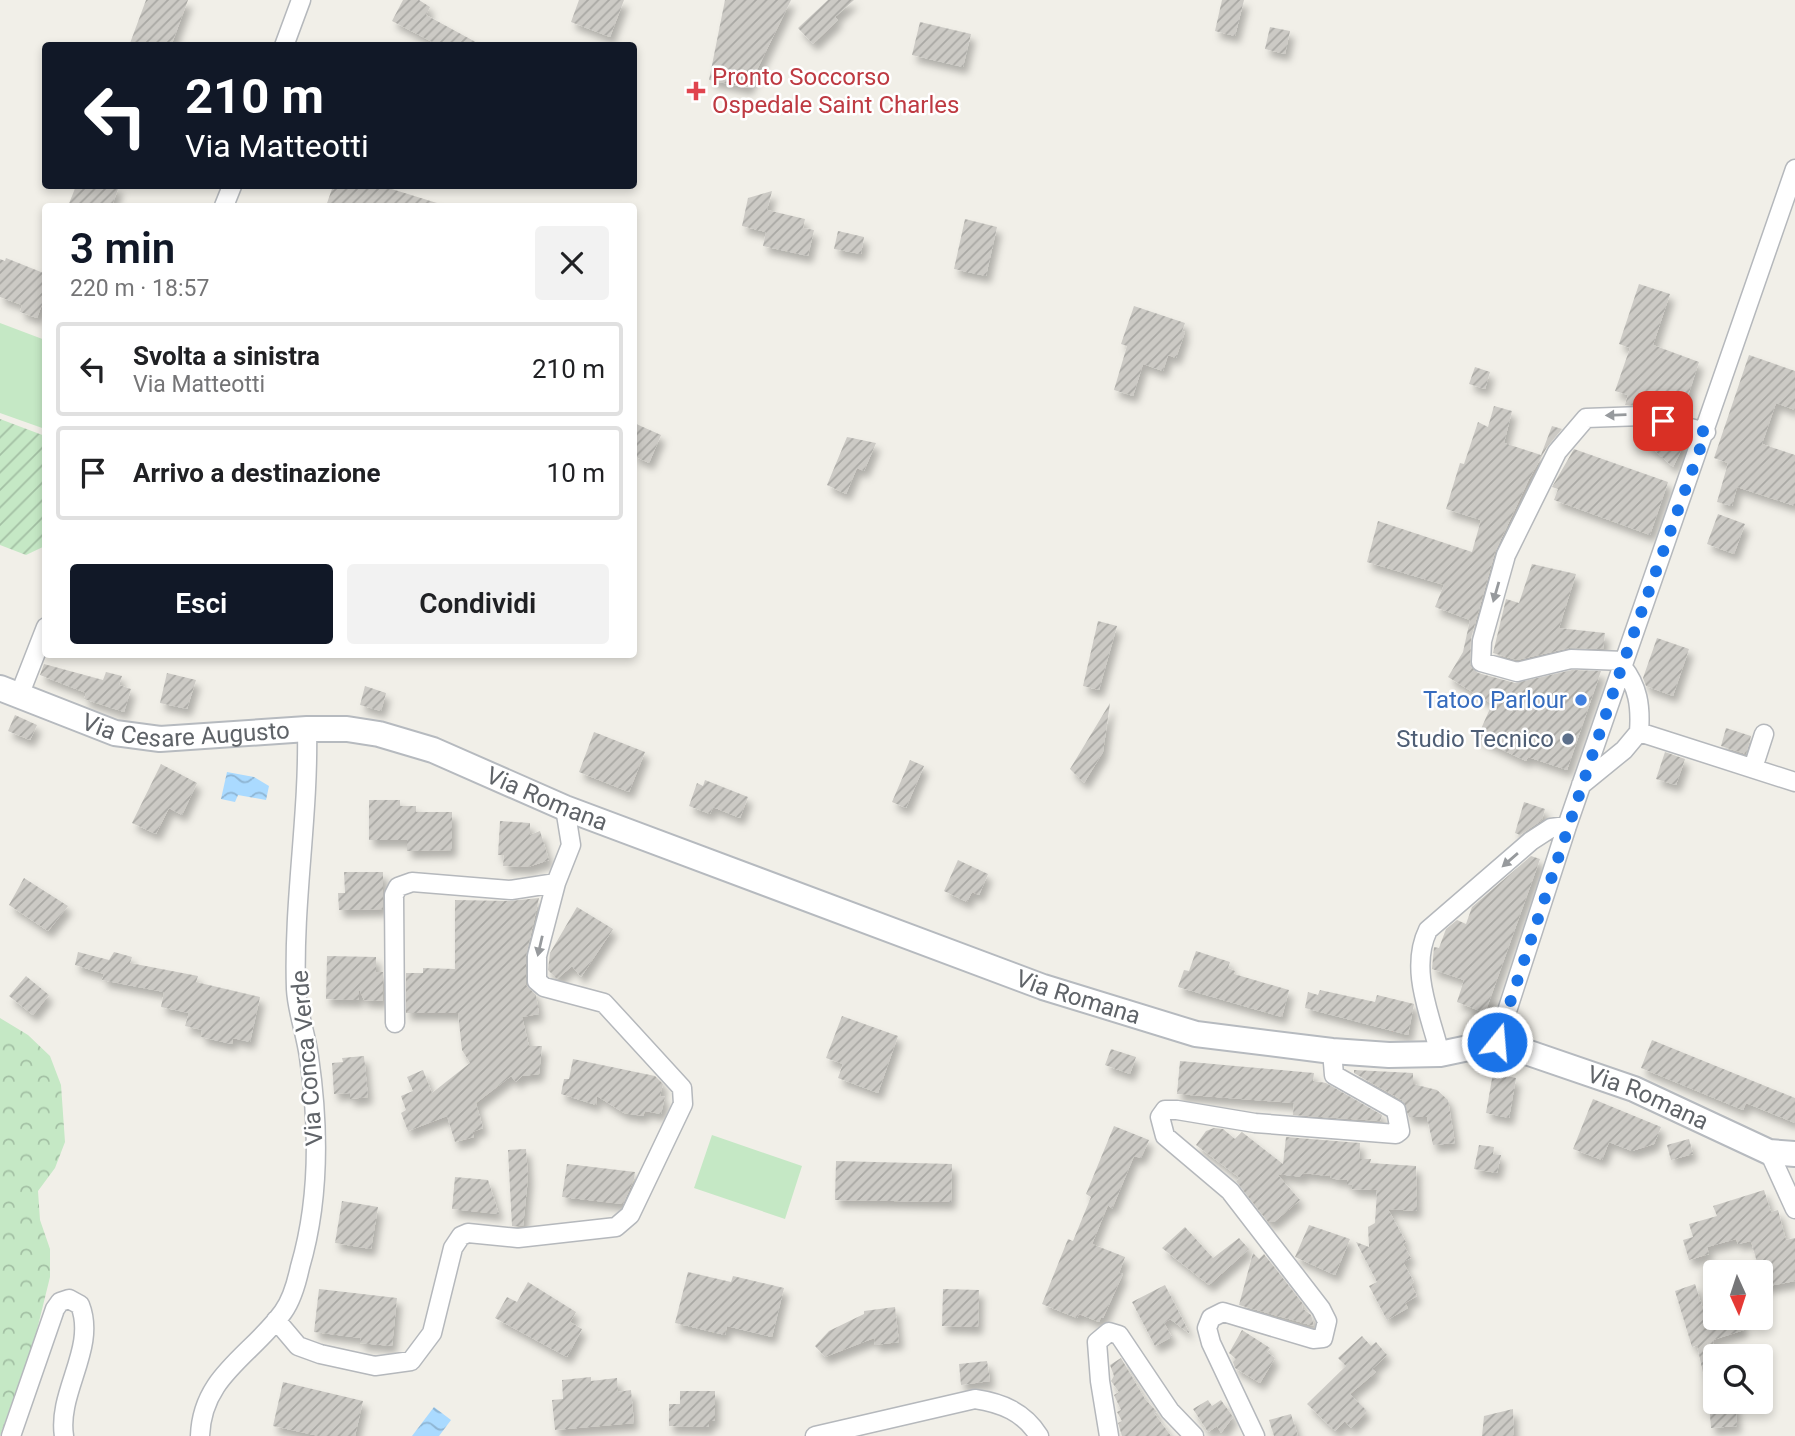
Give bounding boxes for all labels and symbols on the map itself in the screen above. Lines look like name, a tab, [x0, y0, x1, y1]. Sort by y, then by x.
place label: Pronto Soccorso Ospedale Saint Charles	[712, 63, 959, 119]
marker: Pronto Soccorso Ospedale Saint Charles	[686, 81, 706, 101]
pin	[1633, 391, 1693, 451]
one-way arrow	[1604, 410, 1626, 421]
one-way arrow	[1490, 582, 1500, 603]
place label: Tatoo Parlour	[1423, 686, 1567, 714]
marker: Tatoo Parlour	[1573, 692, 1589, 708]
street label: Via Cesare Augusto	[78, 707, 291, 753]
place label: Studio Tecnico	[1396, 725, 1554, 753]
marker: Studio Tecnico	[1560, 731, 1576, 747]
street label: Via Romana	[482, 761, 612, 837]
one-way arrow	[1501, 852, 1519, 868]
one-way arrow	[534, 936, 545, 958]
street label: Via Romana	[1012, 964, 1144, 1030]
street label: Via Conca Verde	[285, 969, 329, 1147]
position arrow	[1460, 1005, 1534, 1079]
street label: Via Romana	[1584, 1060, 1713, 1136]
north arrow	[1703, 1260, 1773, 1330]

